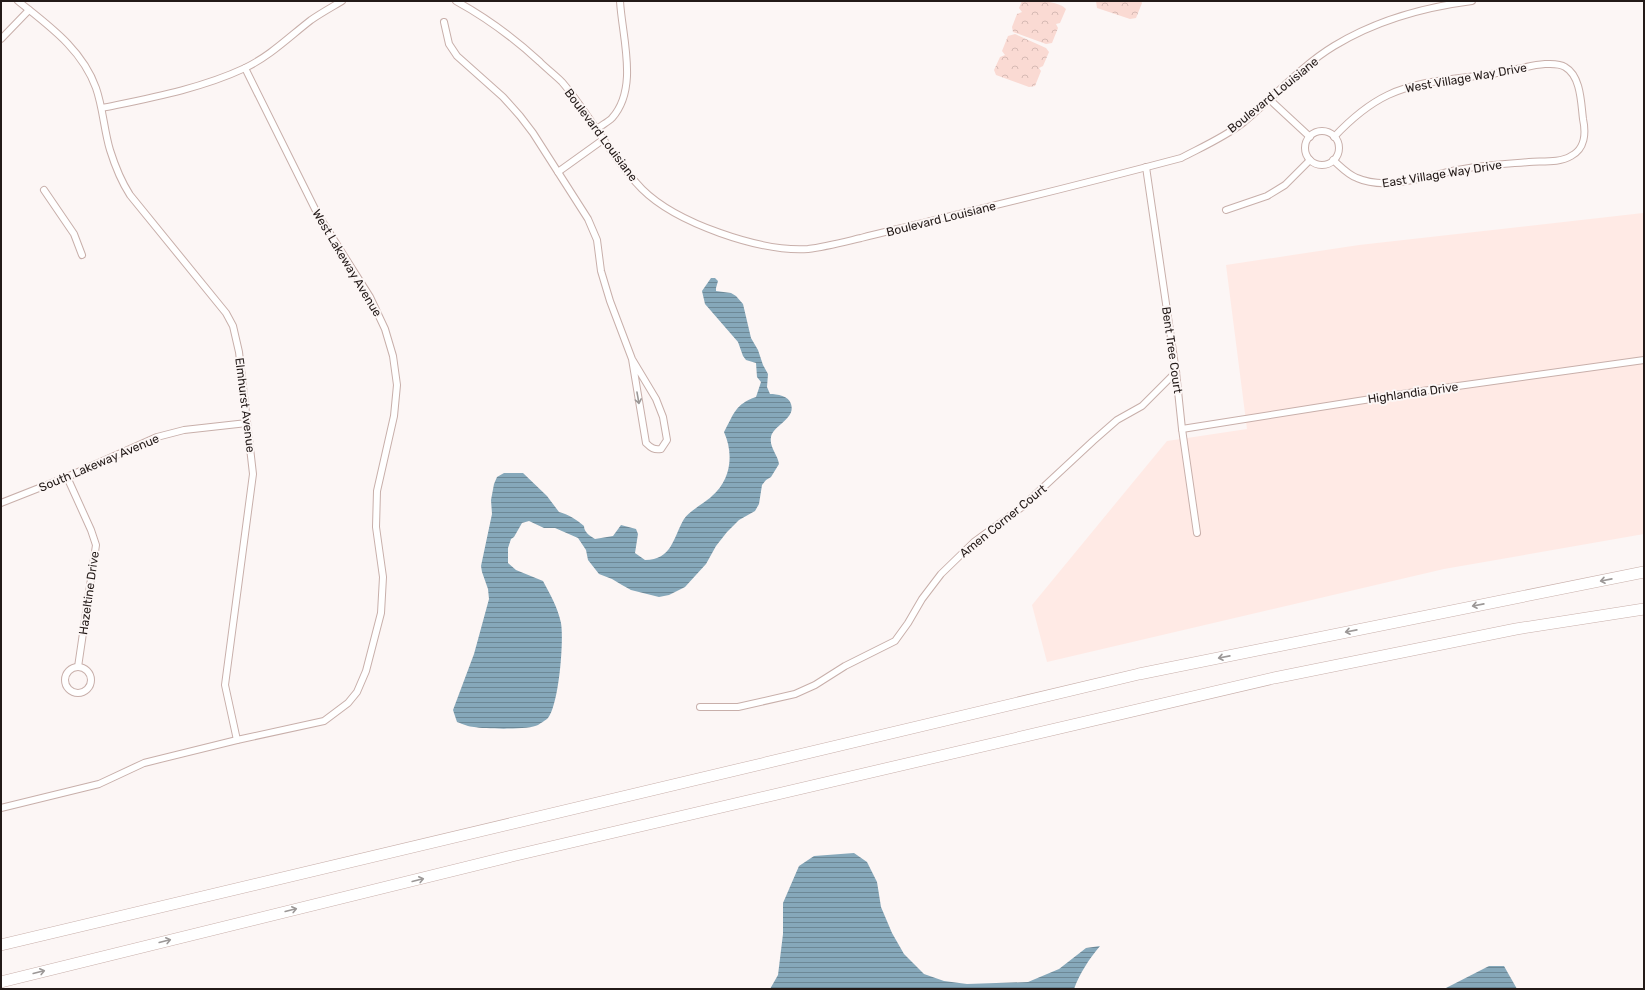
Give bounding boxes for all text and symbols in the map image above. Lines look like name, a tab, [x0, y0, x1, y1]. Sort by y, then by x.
street label: Boulevard Louisiane	[1225, 54, 1321, 136]
street label: West Village Way Drive	[1404, 60, 1528, 96]
street label: Boulevard Louisiane	[562, 86, 641, 184]
street label: East Village Way Drive	[1381, 158, 1503, 190]
street label: Boulevard Louisiane	[885, 199, 997, 239]
street label: West Lakeway Avenue	[309, 207, 385, 319]
street label: Bent Tree Court	[1159, 306, 1185, 395]
street label: Elmhurst Avenue	[232, 357, 258, 453]
street label: Highlandia Drive	[1367, 380, 1459, 406]
one-way arrow	[634, 391, 642, 404]
street label: South Lakeway Avenue	[37, 431, 161, 495]
street label: Amen Corner Court	[957, 481, 1049, 560]
street label: Hazeltine Drive	[76, 550, 102, 636]
one-way arrow	[1600, 576, 1613, 584]
one-way arrow	[1472, 602, 1485, 610]
one-way arrow	[1345, 628, 1358, 636]
one-way arrow	[1217, 653, 1230, 661]
one-way arrow	[411, 875, 424, 883]
one-way arrow	[285, 906, 298, 914]
one-way arrow	[158, 937, 171, 945]
one-way arrow	[32, 968, 45, 976]

